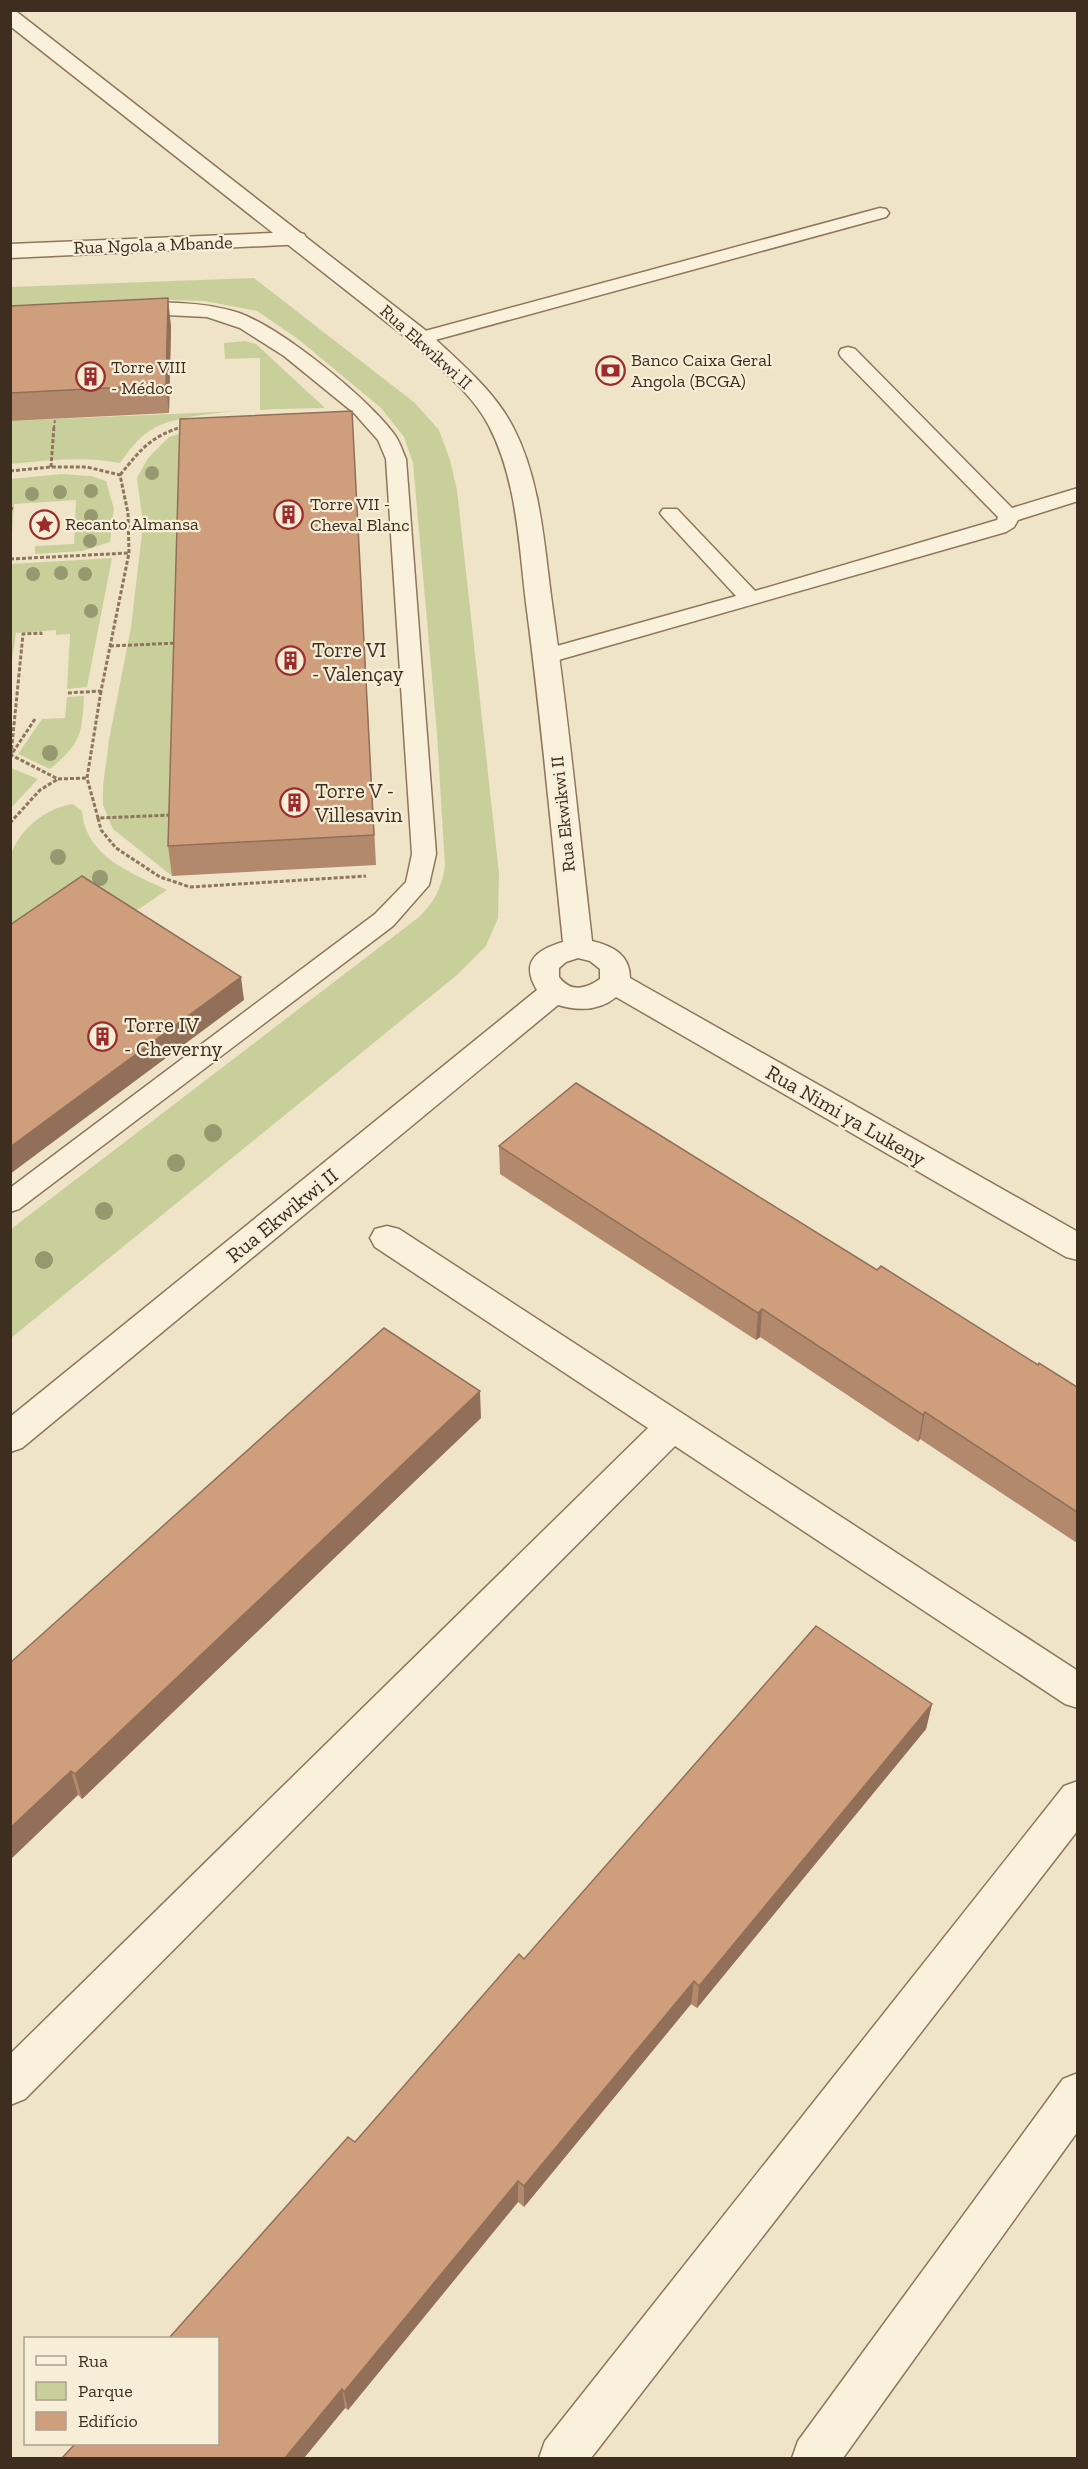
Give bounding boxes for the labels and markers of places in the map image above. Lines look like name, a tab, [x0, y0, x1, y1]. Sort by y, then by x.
place label: Banco Caixa Geral Angola (BCGA)	[631, 349, 772, 392]
bank icon: Banco Caixa Geral Angola (BCGA)	[594, 354, 626, 386]
place label: Torre VIII - Médoc	[111, 356, 187, 399]
building icon: Torre VIII - Médoc	[74, 361, 106, 393]
place label: Torre VII - Cheval Blanc	[310, 493, 409, 536]
building icon: Torre VII - Cheval Blanc	[273, 498, 305, 530]
place icon: Recanto Almansa	[28, 508, 60, 540]
place label: Recanto Almansa	[65, 513, 199, 535]
place label: Torre VI - Valençay	[312, 637, 404, 686]
building icon: Torre VI - Valençay	[275, 645, 307, 677]
place label: Torre V - Villesavin	[314, 778, 403, 827]
building icon: Torre V - Villesavin	[278, 786, 310, 818]
place label: Torre IV - Cheverny	[124, 1012, 222, 1061]
building icon: Torre IV - Cheverny	[87, 1020, 119, 1052]

